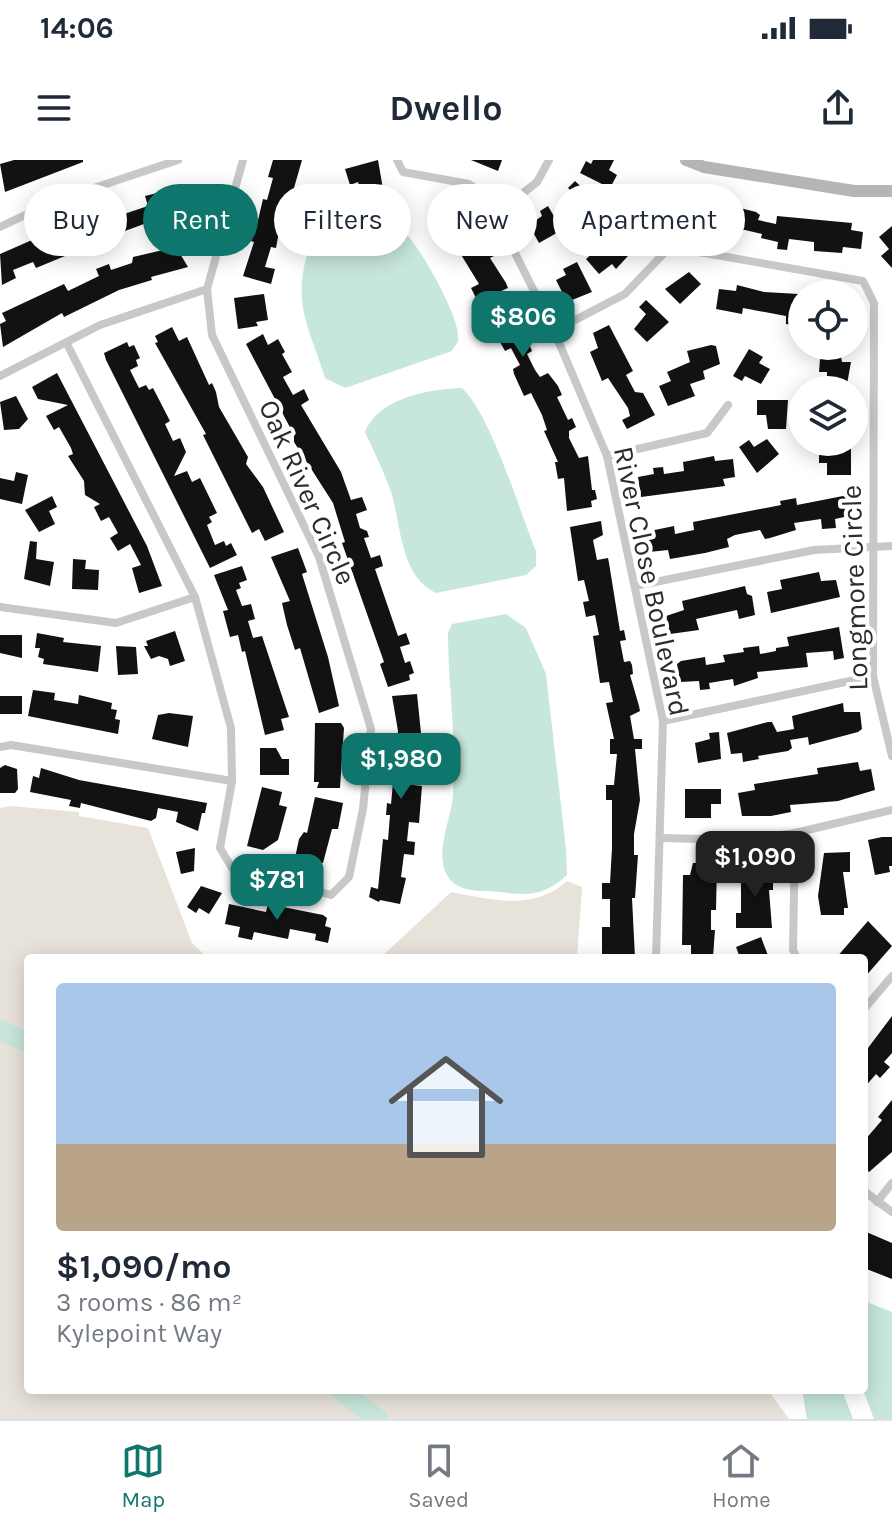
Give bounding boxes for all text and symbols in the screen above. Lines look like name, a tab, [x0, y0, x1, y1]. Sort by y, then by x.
text: 14:06	[40, 10, 114, 46]
icon: menu	[32, 86, 76, 130]
icon: share	[816, 86, 860, 130]
text: Dwello	[389, 87, 503, 129]
chip: Buy	[24, 184, 127, 256]
chip: Rent	[143, 184, 258, 256]
chip: Filters	[274, 184, 411, 256]
chip: New	[427, 184, 537, 256]
chip: Apartment	[553, 184, 745, 256]
map controls	[788, 280, 868, 456]
button: locate	[788, 280, 868, 360]
pin: $806	[476, 291, 570, 359]
text: $806	[490, 301, 556, 332]
button: layers	[788, 376, 868, 456]
street label: Oak River Circle	[252, 395, 363, 590]
street label: River Close Boulevard	[607, 443, 696, 719]
street label: Longmore Circle	[834, 484, 875, 692]
pin: $1,980	[336, 733, 466, 801]
text: $1,980	[360, 743, 442, 774]
pin: $1,090	[690, 831, 820, 899]
text: $1,090	[714, 841, 796, 872]
pin: $781	[230, 854, 324, 922]
text: $781	[249, 864, 305, 895]
icon: home	[374, 1035, 518, 1179]
text: $1,090/mo	[56, 1247, 231, 1287]
text: 3 rooms · 86 m²	[56, 1287, 242, 1318]
text: Kylepoint Way	[56, 1318, 222, 1349]
tab: Map	[121, 1439, 165, 1513]
tab: Saved	[408, 1439, 469, 1513]
tab: Home	[712, 1439, 771, 1513]

